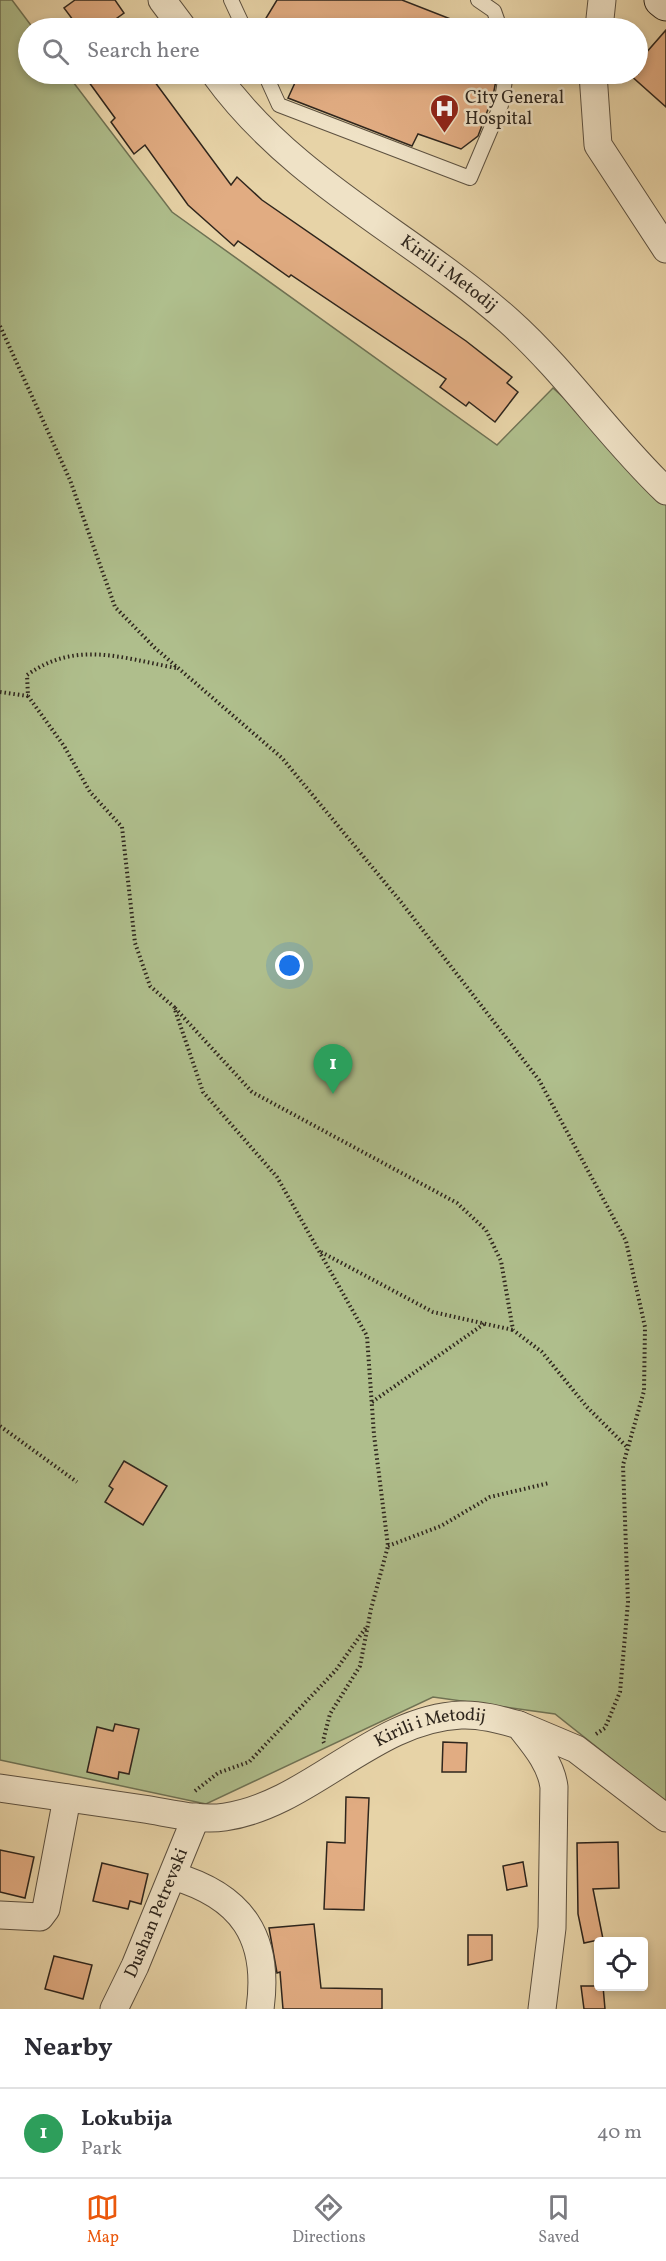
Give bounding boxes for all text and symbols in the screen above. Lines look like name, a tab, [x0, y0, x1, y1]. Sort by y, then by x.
search box	[18, 18, 648, 84]
icon: search	[39, 35, 72, 68]
text: Search here	[87, 36, 200, 67]
place label: City General Hospital	[465, 86, 564, 132]
hospital icon: City General Hospital	[428, 92, 460, 134]
street label: Kirili i Metodij	[395, 229, 503, 318]
your location	[275, 951, 304, 980]
pin: 1	[314, 1044, 352, 1094]
street label: Kirili i Metodij	[370, 1702, 488, 1754]
street label: Dushan Petrevski	[118, 1844, 194, 1982]
map controls	[594, 1937, 648, 1991]
button: locate	[594, 1937, 648, 1991]
text: Nearby	[24, 2030, 113, 2066]
text: Lokubija	[81, 2104, 173, 2135]
text: 1	[39, 2119, 48, 2147]
text: 40 m	[597, 2119, 642, 2147]
text: Park	[81, 2135, 122, 2163]
tab: Map	[86, 2191, 119, 2249]
tab: Directions	[292, 2191, 366, 2249]
tab: Saved	[538, 2191, 580, 2249]

